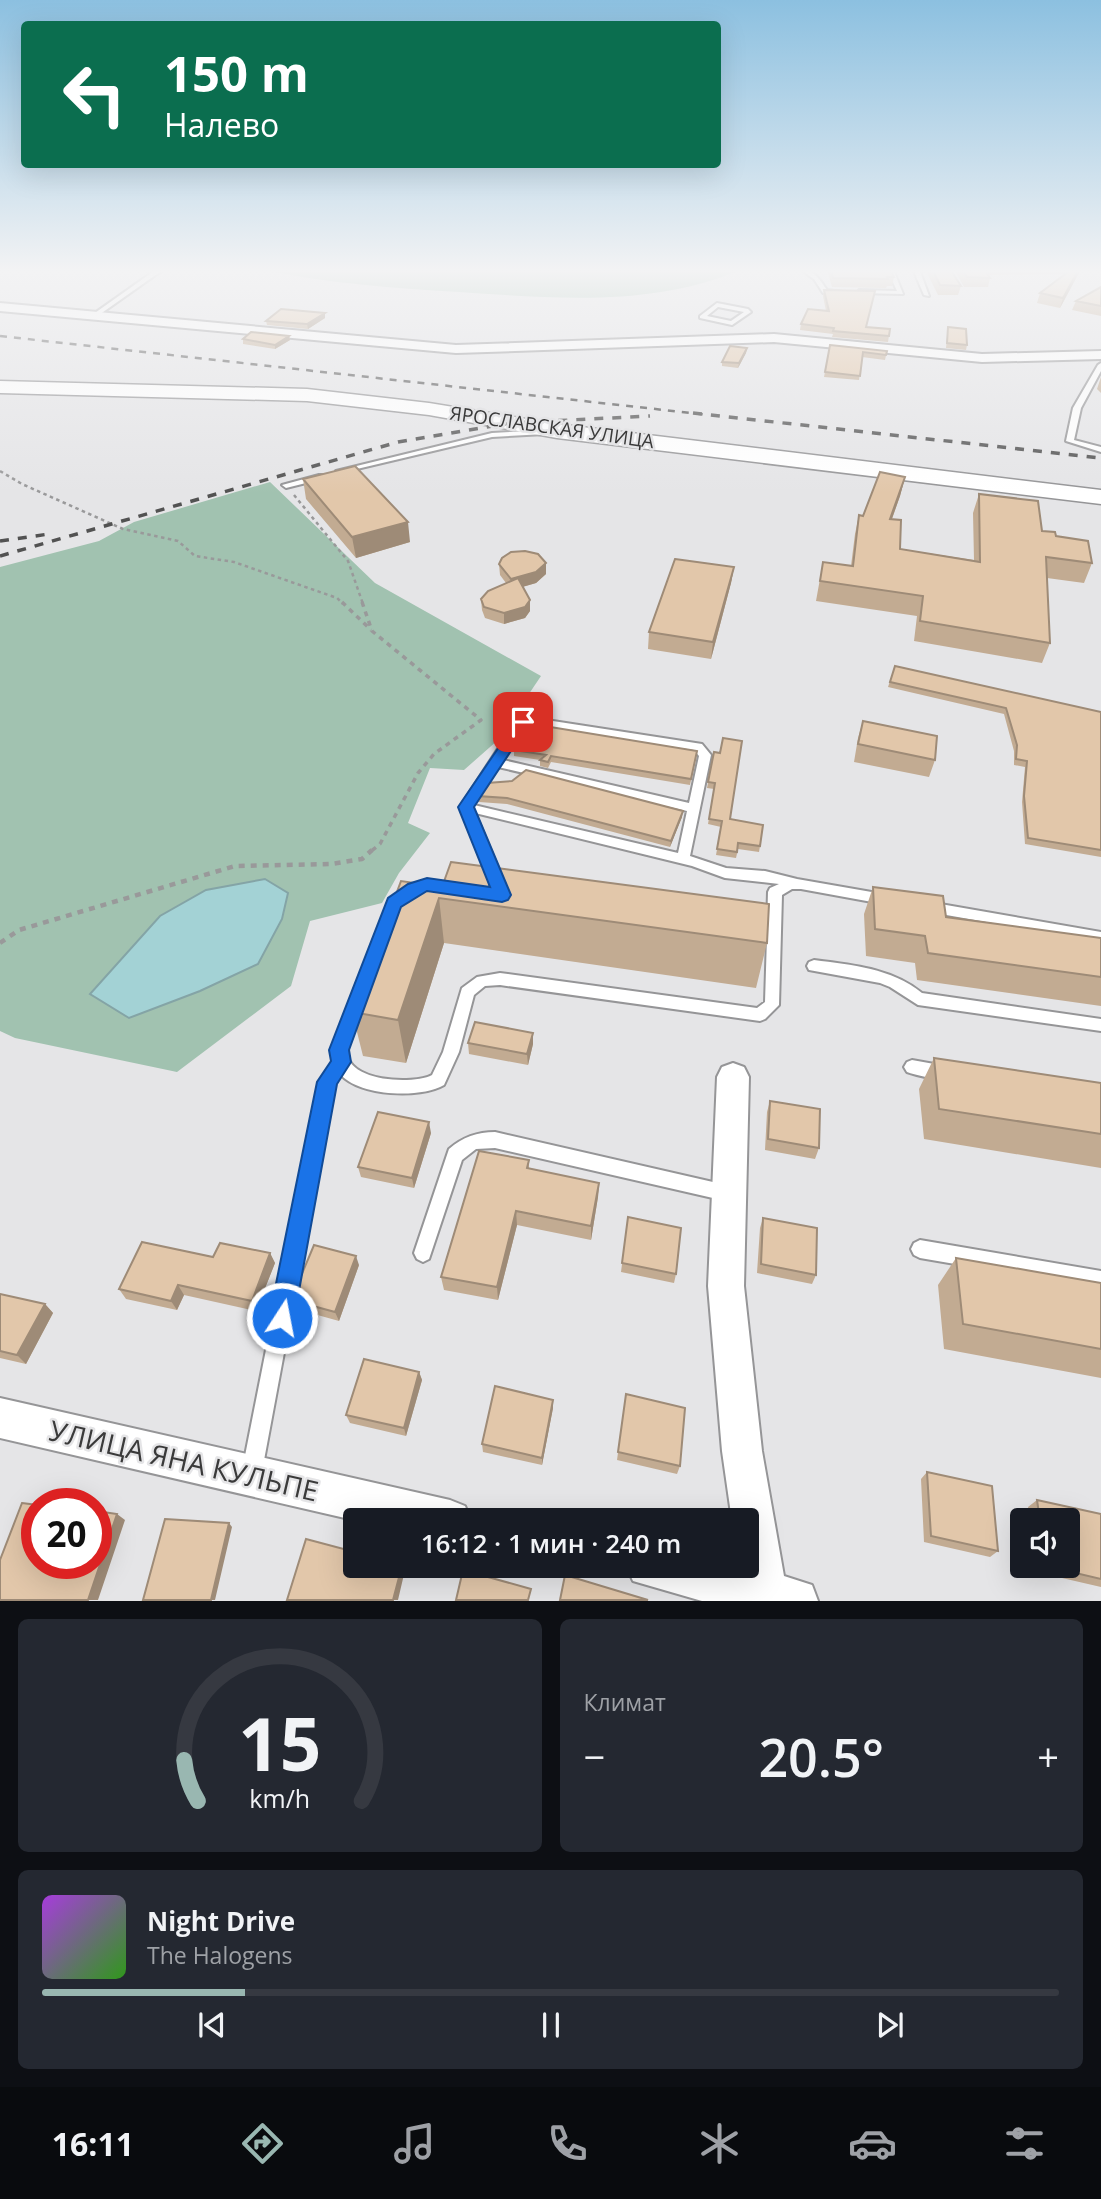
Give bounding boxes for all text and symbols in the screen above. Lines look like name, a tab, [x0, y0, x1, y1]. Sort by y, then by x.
text: 150 m	[164, 40, 309, 106]
icon: left	[49, 49, 140, 140]
text: Налево	[164, 103, 279, 146]
street label: ЯРОСЛАВСКАЯ УЛИЦА	[448, 400, 656, 454]
pin	[493, 692, 553, 752]
icon: arrive	[504, 703, 542, 741]
position arrow	[245, 1281, 319, 1355]
street label: УЛИЦА ЯНА КУЛЬПЕ	[46, 1411, 322, 1509]
speed limit sign: 20	[21, 1488, 112, 1579]
map controls	[1010, 1508, 1080, 1578]
button: sound	[1010, 1508, 1080, 1578]
text: 16:12 · 1 мин · 240 m	[421, 1525, 681, 1561]
text: Климат	[584, 1686, 666, 1718]
text: 15	[238, 1694, 321, 1793]
text: 20.5°	[758, 1721, 884, 1792]
text: −	[584, 1730, 605, 1782]
text: +	[1037, 1730, 1059, 1782]
text: km/h	[249, 1781, 310, 1815]
text: Night Drive	[147, 1903, 295, 1939]
text: The Halogens	[147, 1939, 293, 1971]
icon: previous	[193, 2006, 231, 2044]
icon: pause	[532, 2006, 570, 2044]
icon: next	[871, 2006, 909, 2044]
icon: directions	[238, 2119, 287, 2168]
icon: music	[390, 2119, 439, 2168]
icon: phone	[543, 2119, 592, 2168]
icon: climate	[695, 2119, 744, 2168]
icon: car	[848, 2119, 897, 2168]
icon: filters	[1000, 2119, 1049, 2168]
text: 16:11	[52, 2122, 134, 2165]

